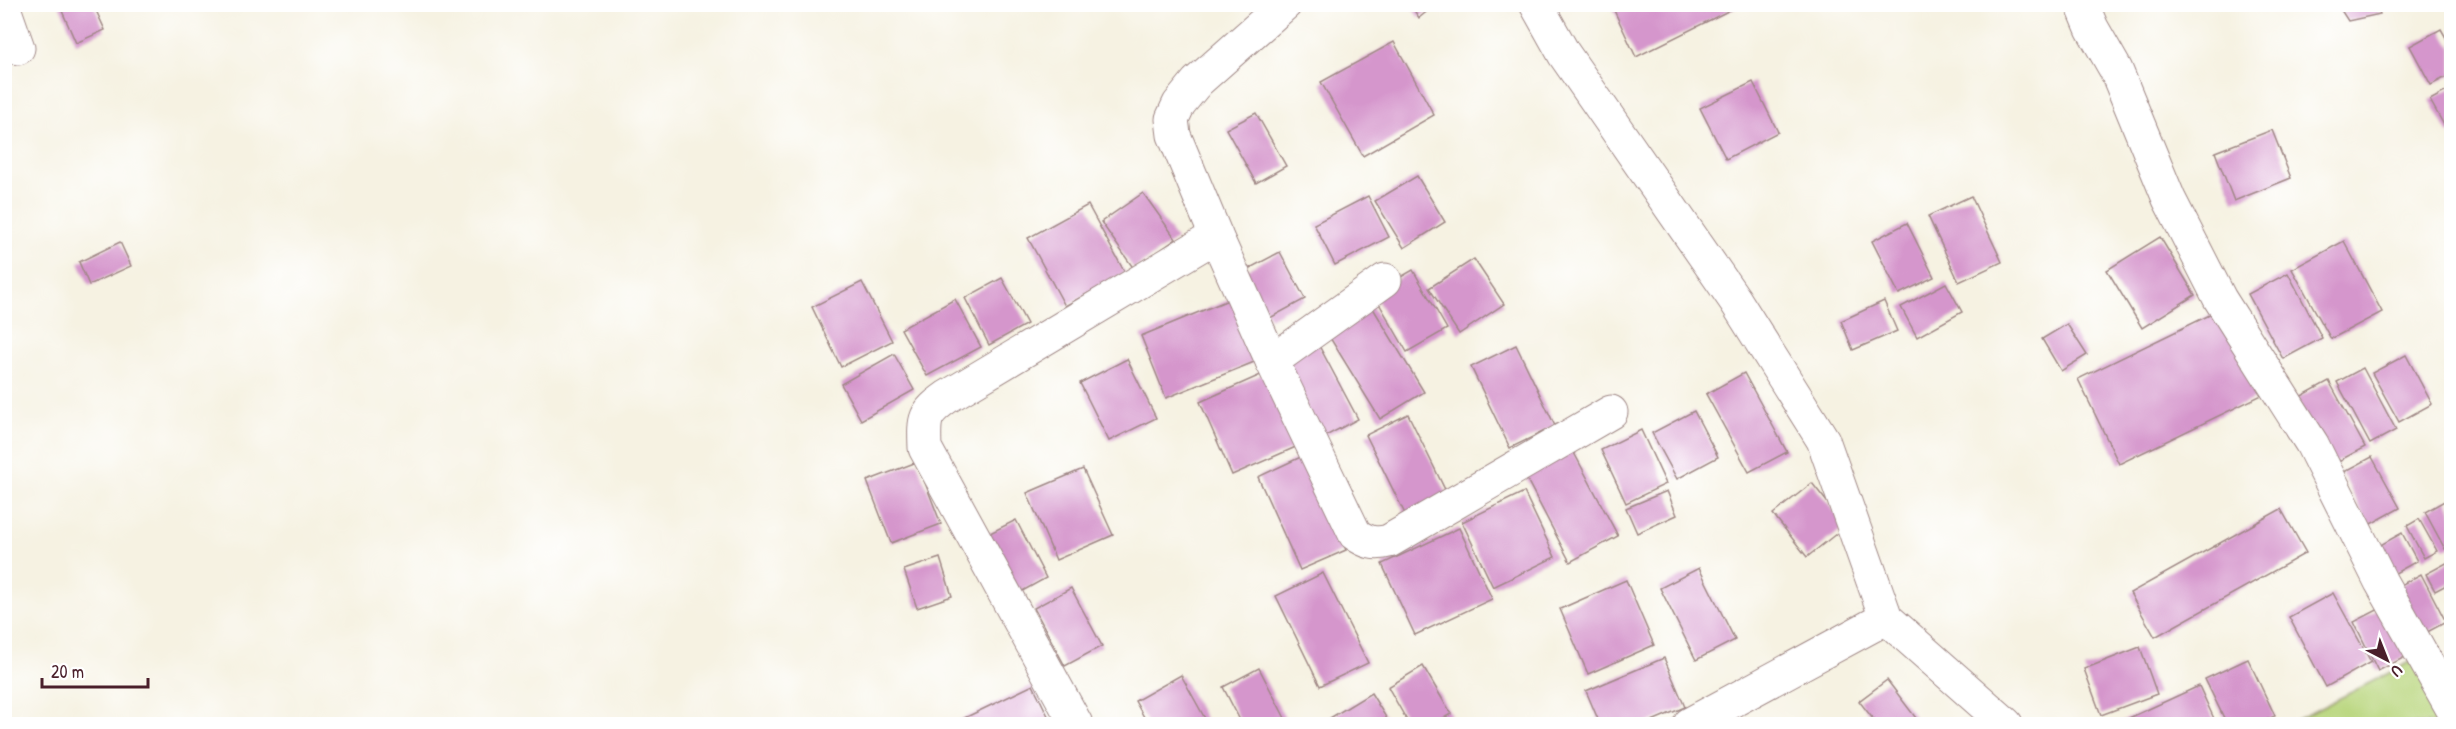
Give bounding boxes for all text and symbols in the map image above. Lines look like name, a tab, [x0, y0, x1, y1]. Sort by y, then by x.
north arrow	[2357, 630, 2417, 690]
scale bar	[42, 651, 148, 689]
text: 20 m	[51, 659, 84, 684]
text: U	[2386, 660, 2408, 682]

